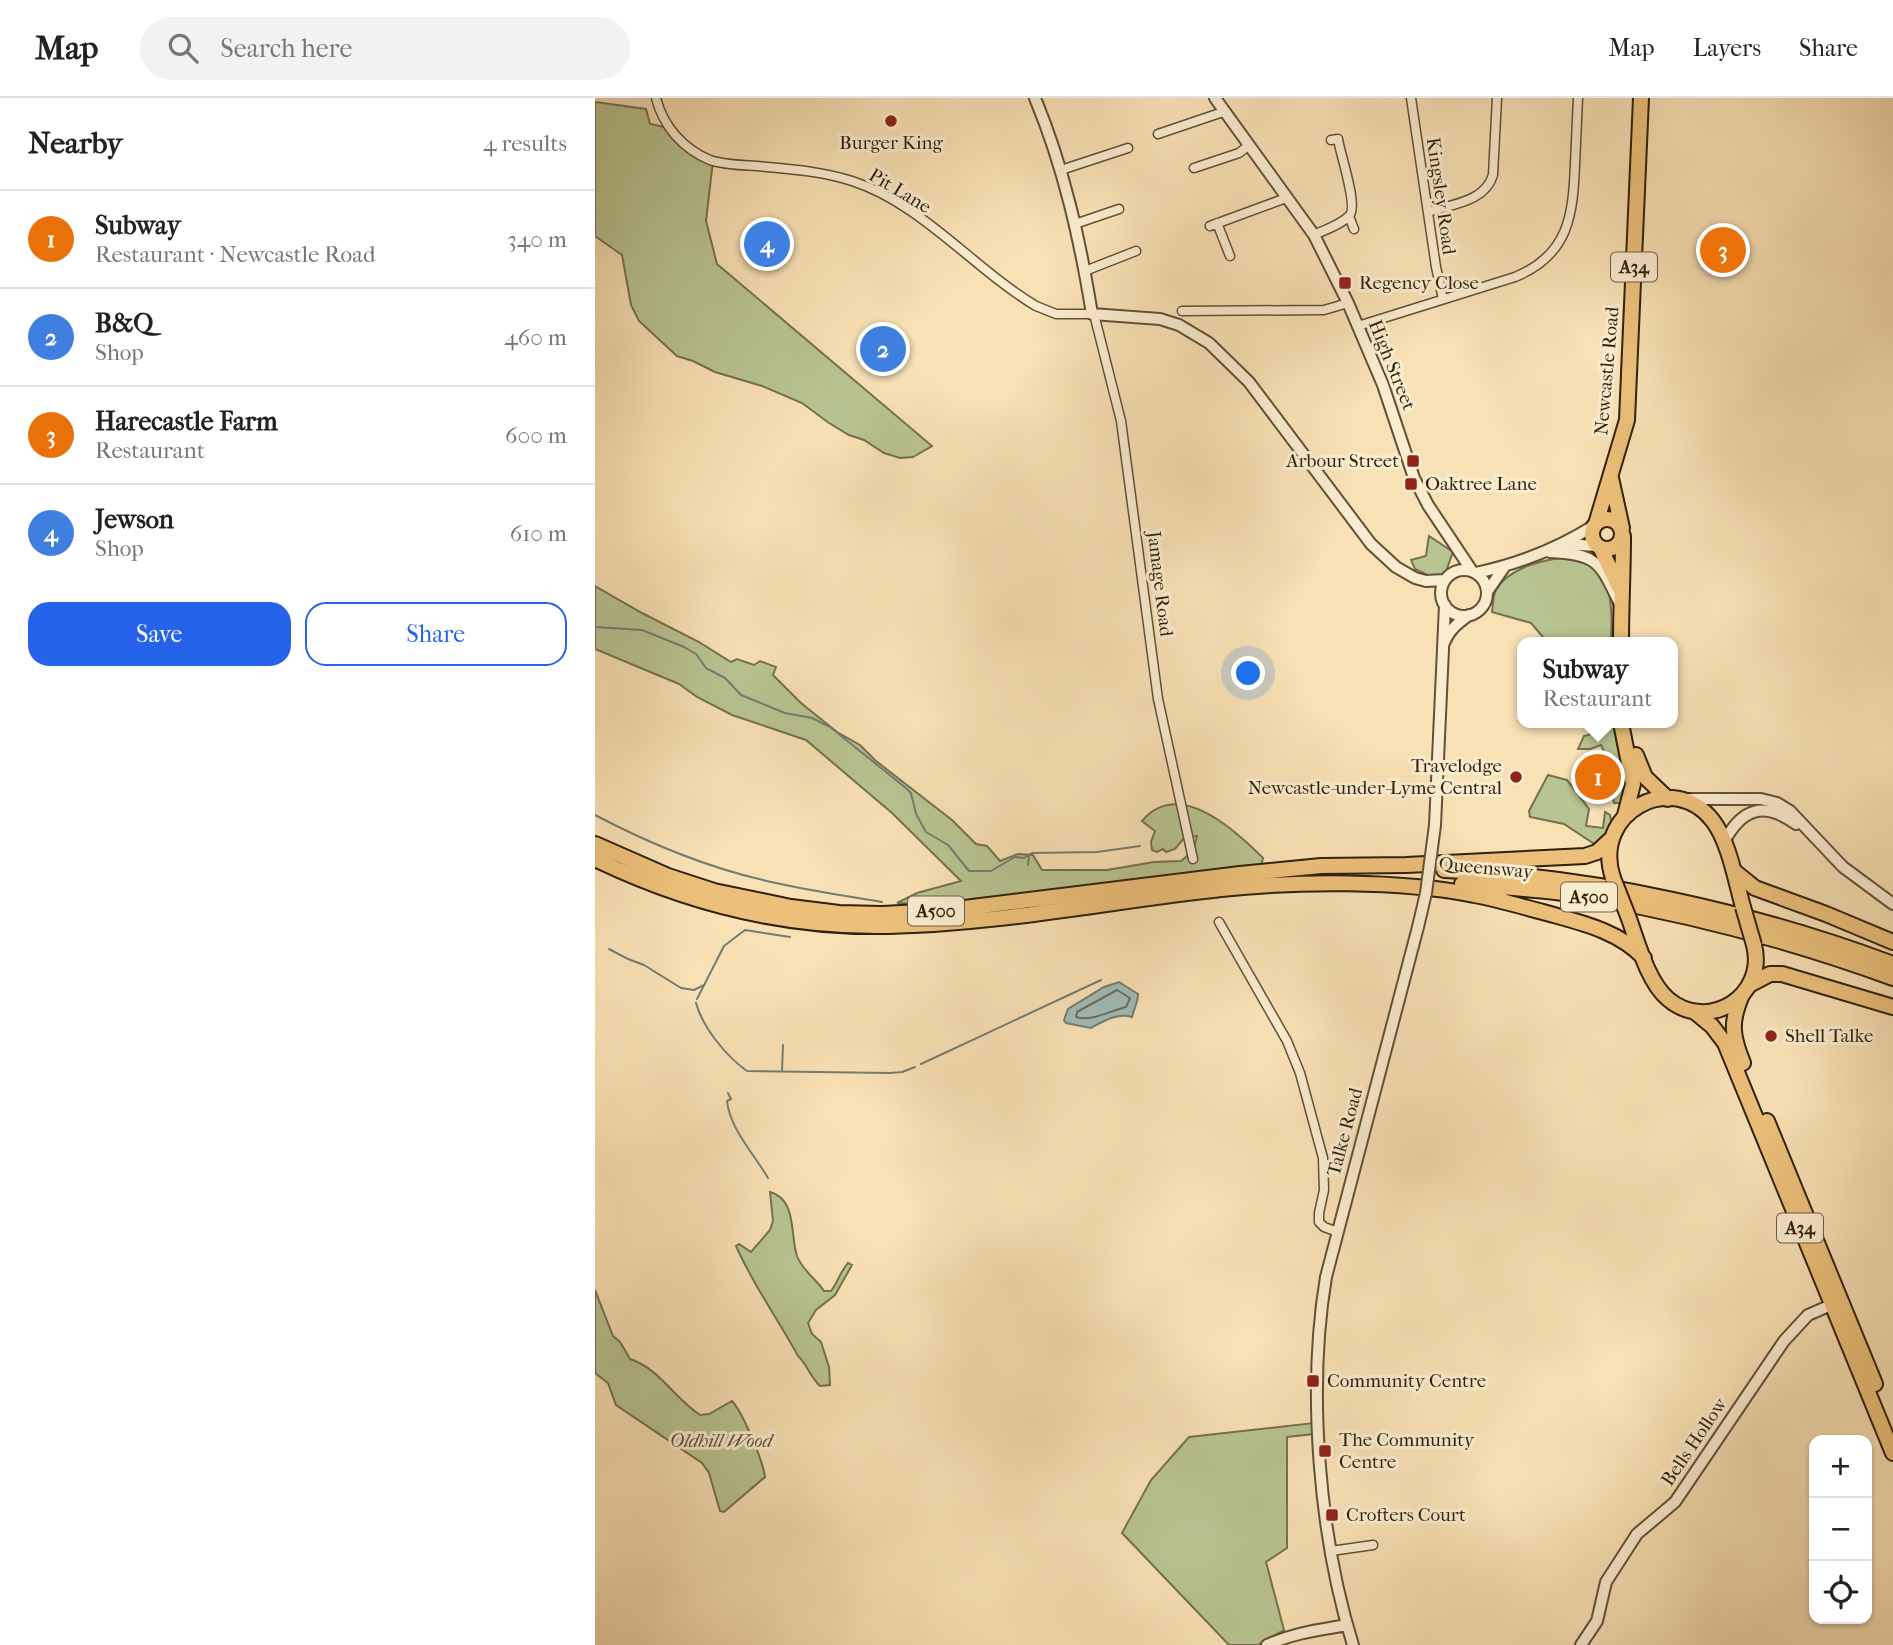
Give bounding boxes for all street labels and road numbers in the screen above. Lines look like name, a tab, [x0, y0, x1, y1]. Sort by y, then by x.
street label: Kingsley Road	[1422, 136, 1460, 257]
street label: Pit Lane	[865, 164, 935, 218]
road number: A34	[1611, 252, 1657, 282]
street label: Newcastle Road	[1590, 305, 1624, 436]
street label: High Street	[1364, 317, 1420, 414]
street label: Jamage Road	[1142, 528, 1177, 639]
street label: Queensway	[1438, 853, 1535, 883]
road number: A500	[1561, 882, 1617, 912]
road number: A500	[908, 896, 964, 926]
street label: Talke Road	[1323, 1085, 1368, 1179]
road number: A34	[1777, 1213, 1823, 1242]
street label: Bells Hollow	[1657, 1393, 1732, 1490]

